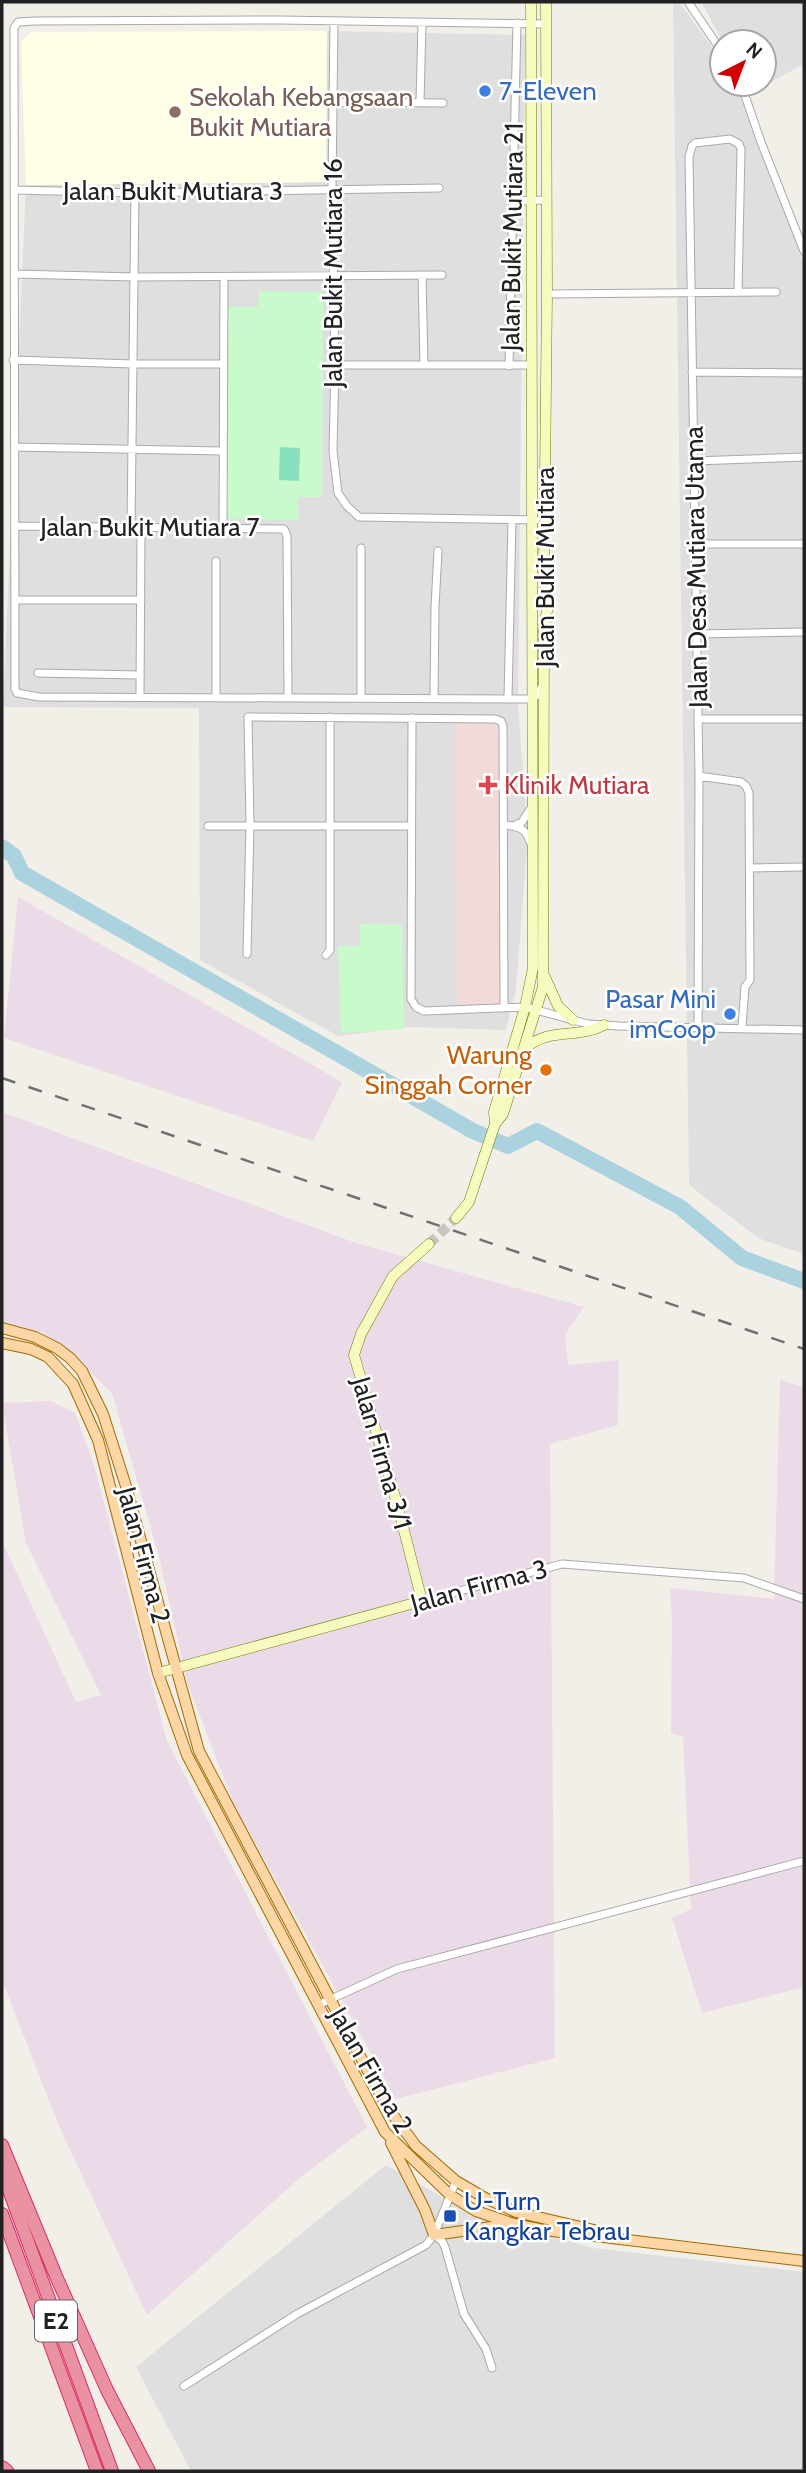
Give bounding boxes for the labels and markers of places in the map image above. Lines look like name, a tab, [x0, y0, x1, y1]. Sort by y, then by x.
place label: 7-Eleven	[499, 75, 597, 107]
place label: Sekolah Kebangsaan Bukit Mutiara	[189, 81, 413, 143]
marker: 7-Eleven	[477, 83, 493, 99]
marker: Sekolah Kebangsaan Bukit Mutiara	[167, 104, 183, 120]
place label: Klinik Mutiara	[504, 769, 650, 801]
marker: Klinik Mutiara	[478, 775, 498, 795]
place label: Pasar Mini imCoop	[605, 983, 716, 1045]
marker: Pasar Mini imCoop	[722, 1006, 738, 1022]
place label: Warung Singgah Corner	[364, 1039, 533, 1101]
marker: Warung Singgah Corner	[538, 1062, 554, 1078]
place label: U-Turn Kangkar Tebrau	[464, 2185, 630, 2247]
marker: U-Turn Kangkar Tebrau	[442, 2208, 458, 2224]

